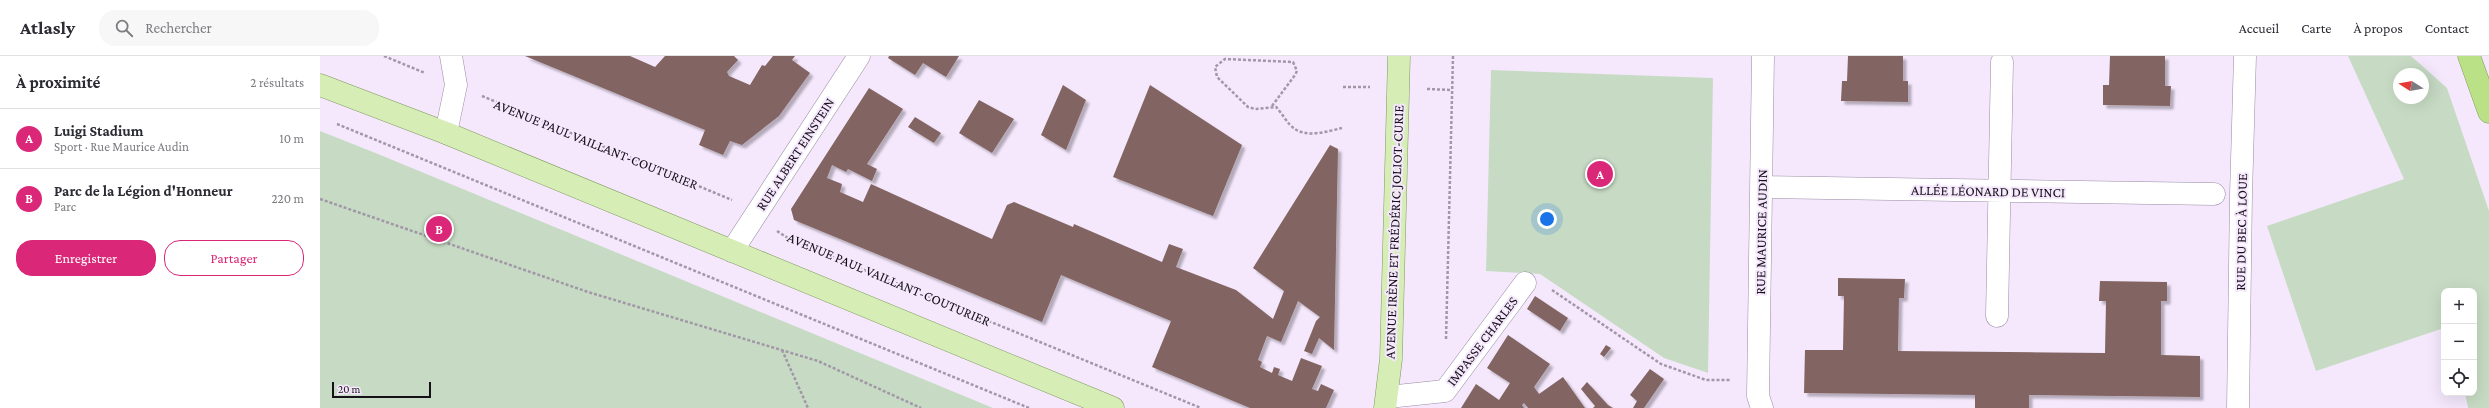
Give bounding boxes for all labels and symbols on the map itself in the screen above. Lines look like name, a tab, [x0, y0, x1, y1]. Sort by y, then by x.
north arrow	[2393, 68, 2429, 104]
street label: RUE ALBERT EINSTEIN	[753, 95, 837, 213]
street label: AVENUE PAUL VAILLANT-COUTURIER	[492, 96, 701, 193]
street label: AVENUE IRÈNE ET FRÉDÉRIC JOLIOT-CURIE	[1382, 104, 1406, 359]
pin: A	[1587, 159, 1613, 189]
street label: RUE MAURICE AUDIN	[1752, 169, 1770, 295]
street label: RUE DU BEC À LOUE	[2232, 173, 2250, 291]
street label: ALLÉE LÉONARD DE VINCI	[1911, 182, 2065, 200]
your location	[1537, 209, 1557, 229]
pin: B	[426, 214, 452, 244]
street label: AVENUE PAUL VAILLANT-COUTURIER	[785, 229, 993, 329]
street label: IMPASSE CHARLES	[1443, 293, 1521, 389]
scale bar	[332, 380, 431, 399]

